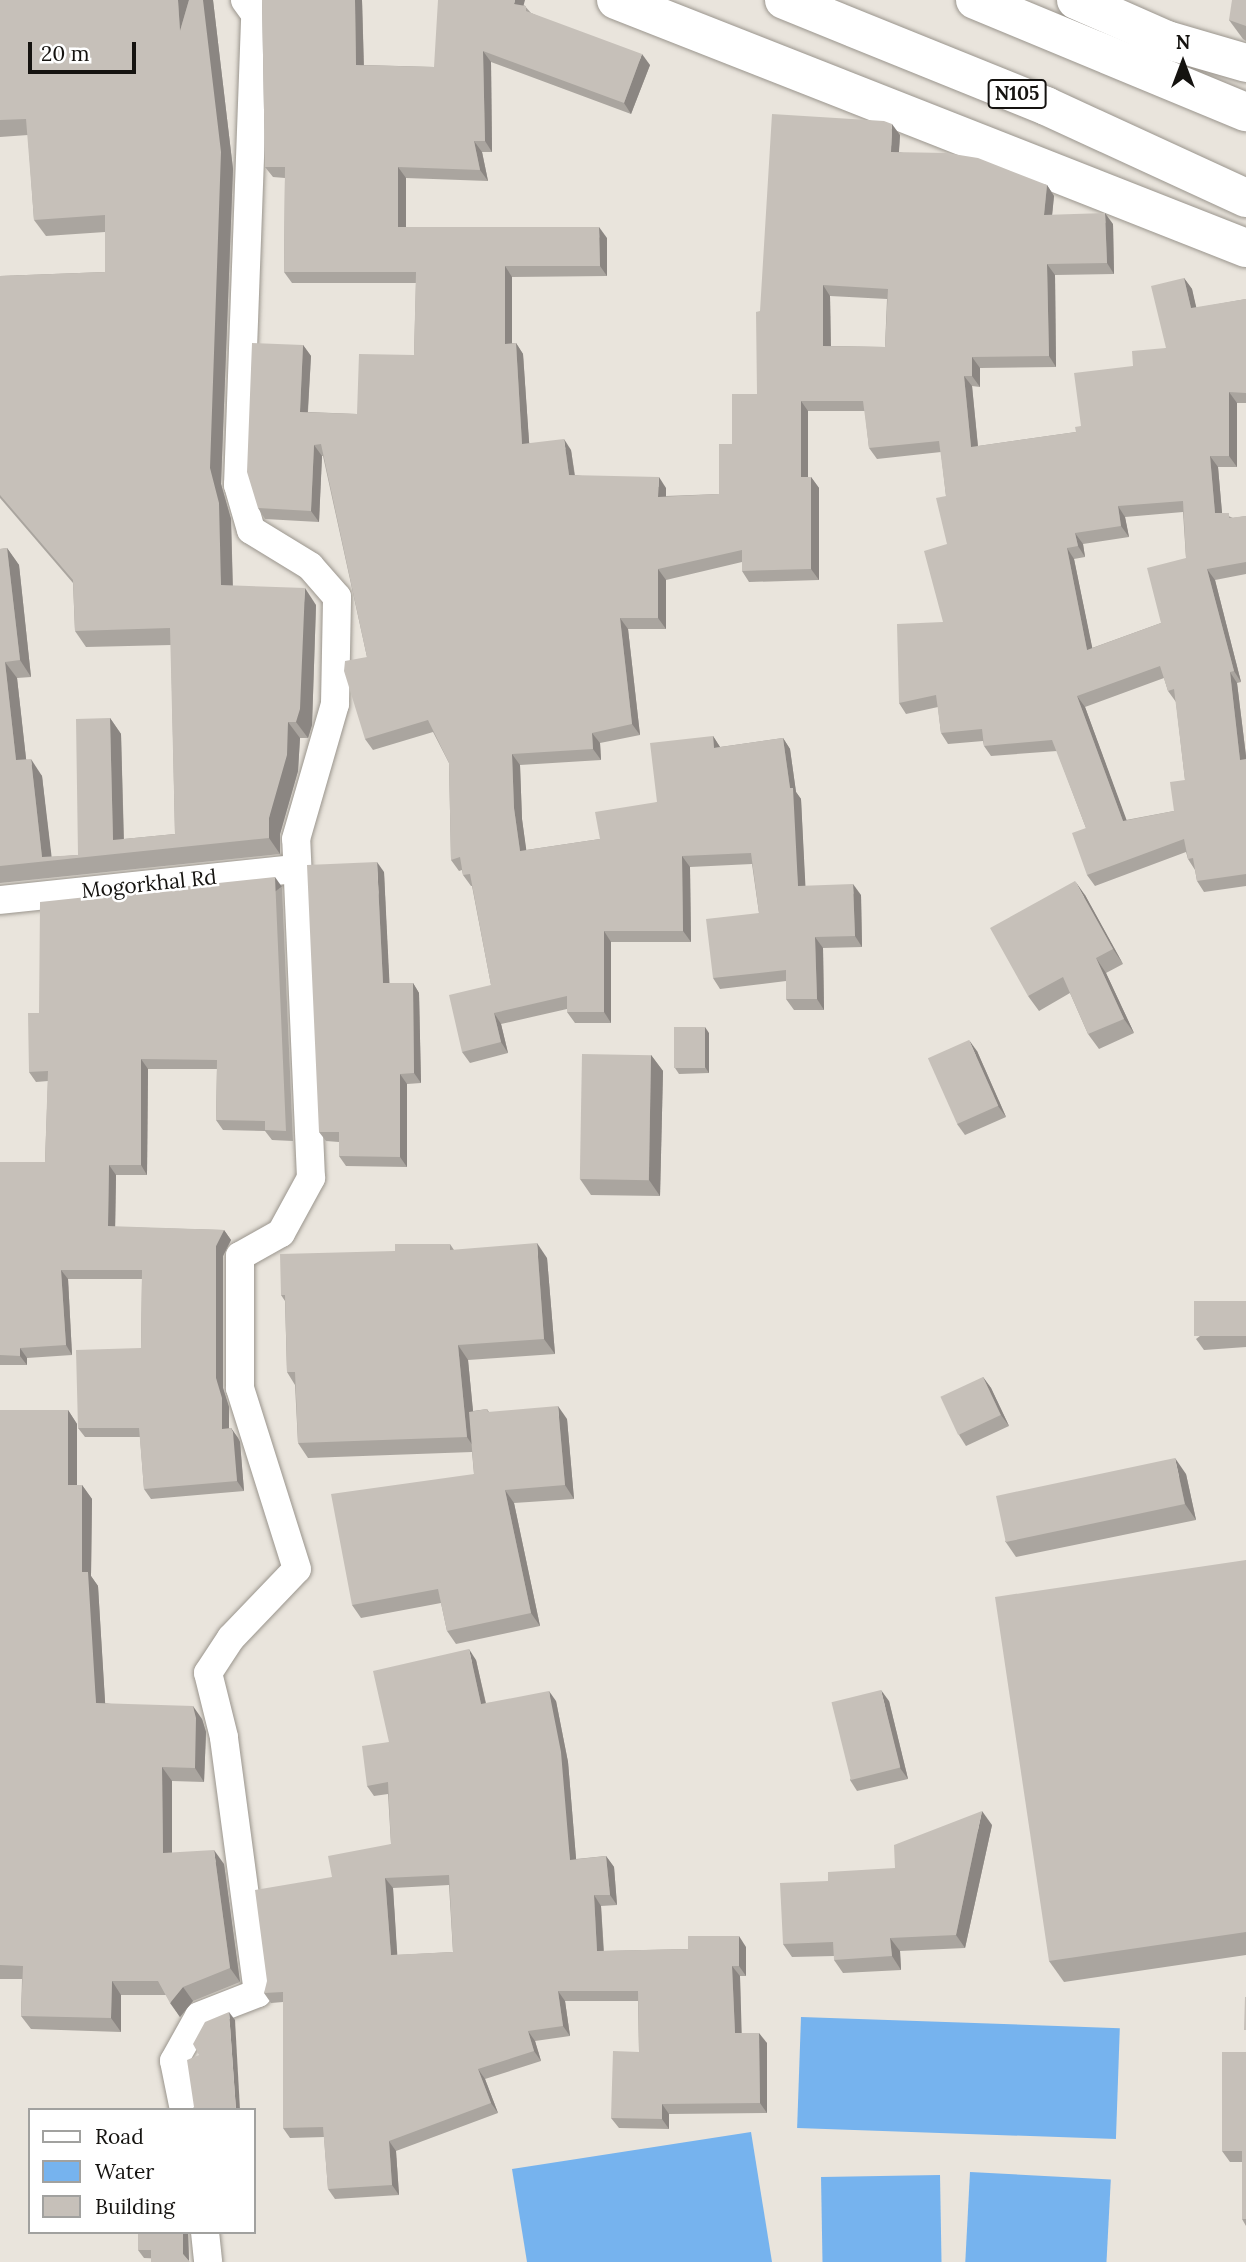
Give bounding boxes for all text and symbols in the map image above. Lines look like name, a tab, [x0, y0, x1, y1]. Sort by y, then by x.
scale bar	[32, 28, 140, 72]
north arrow	[1148, 28, 1218, 98]
text: N	[1176, 30, 1190, 54]
text: 20 m	[41, 40, 90, 67]
road number: N105	[987, 78, 1047, 110]
street label: Mogorkhal Rd	[80, 864, 218, 904]
legend	[28, 2108, 256, 2234]
text: Road	[95, 2123, 144, 2150]
text: Water	[95, 2158, 154, 2185]
text: Building	[95, 2193, 175, 2220]

